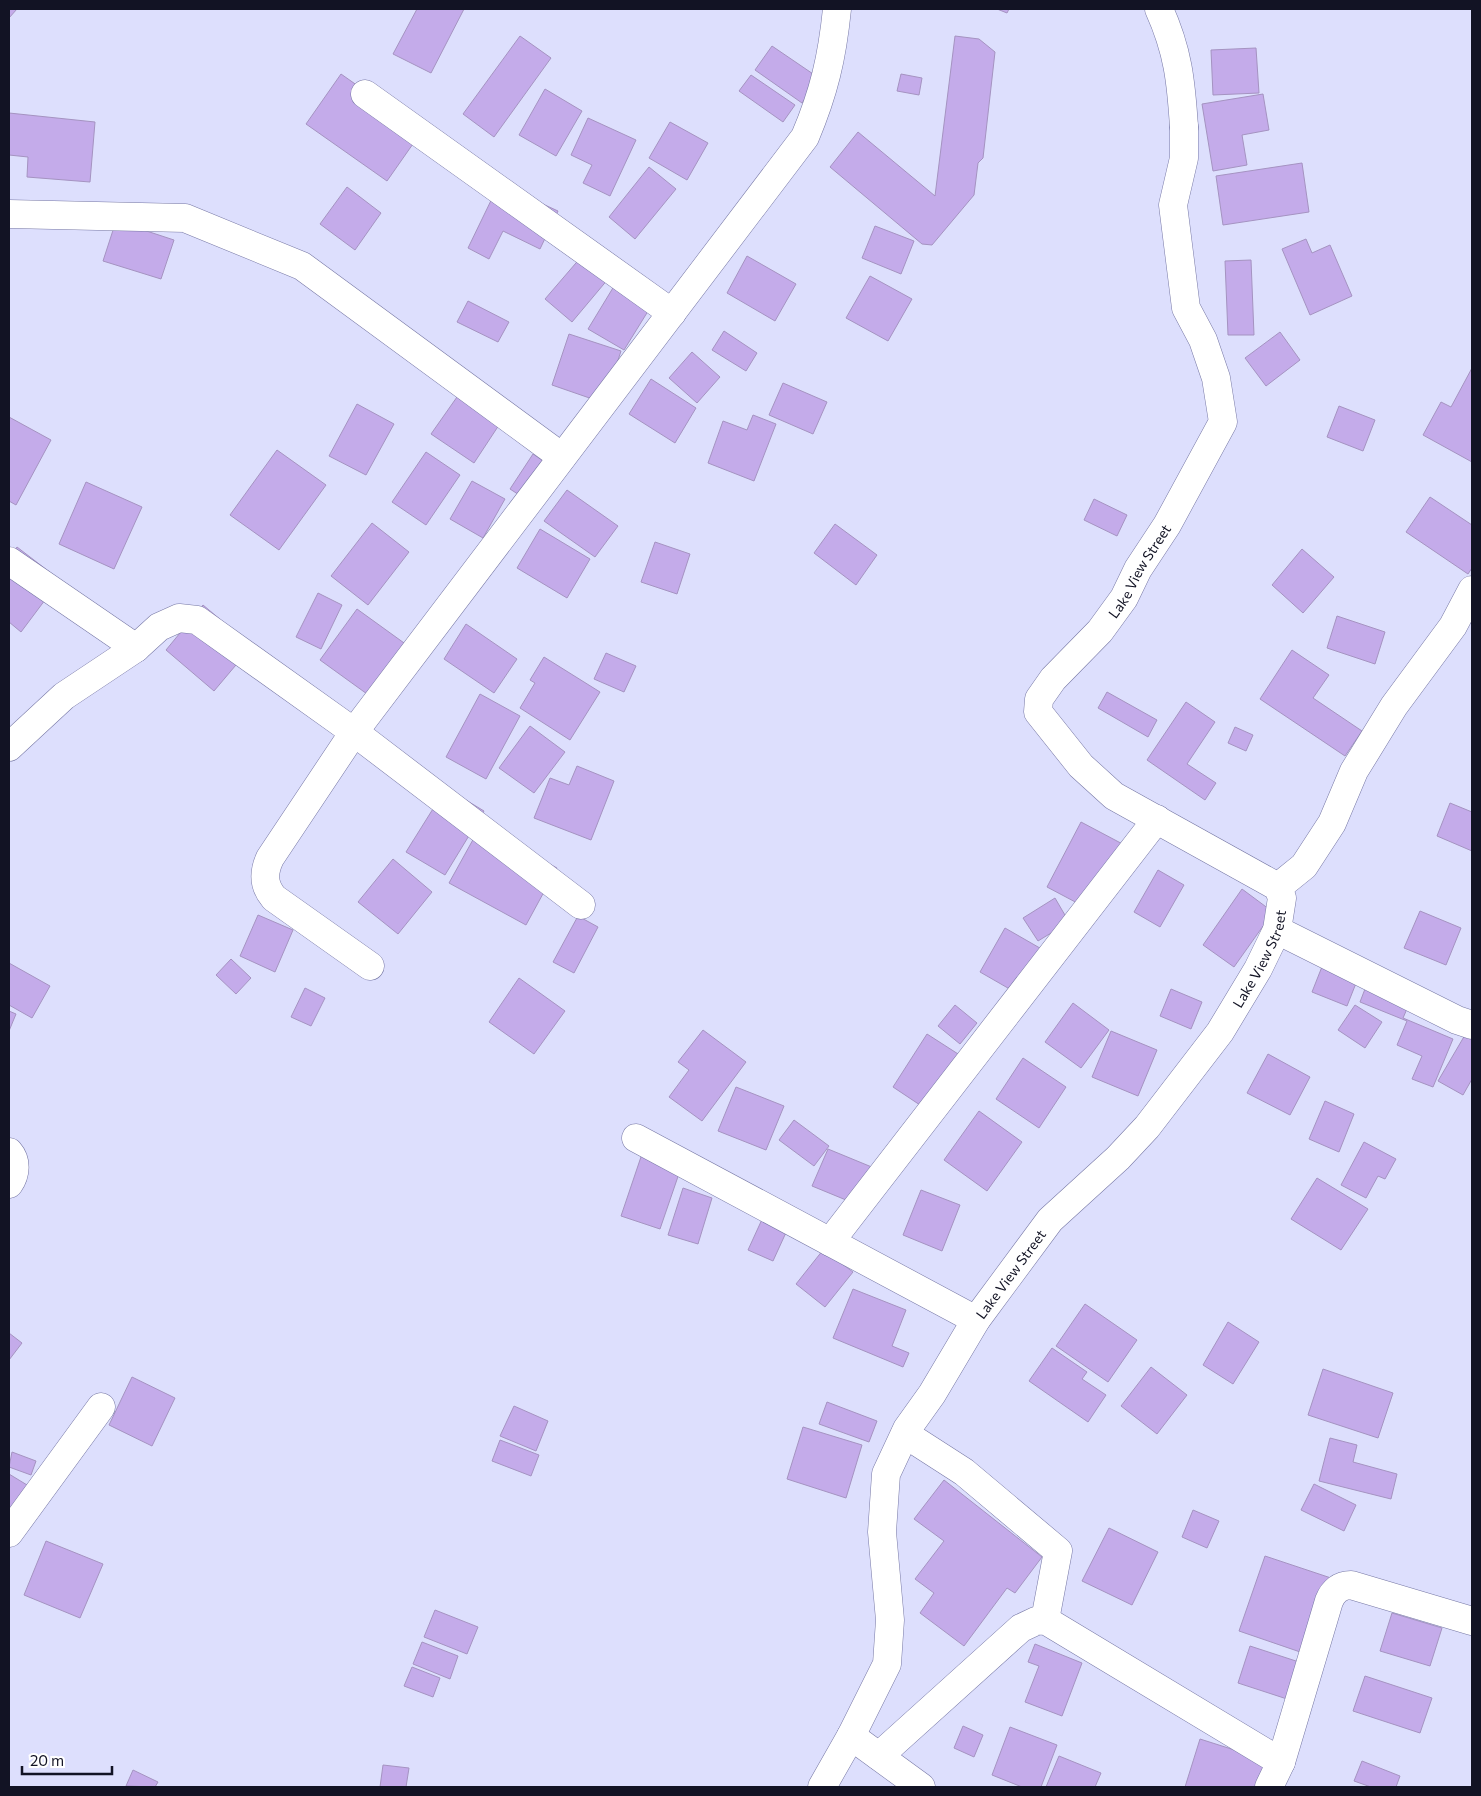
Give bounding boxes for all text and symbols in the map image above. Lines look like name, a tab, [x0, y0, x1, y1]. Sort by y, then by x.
street label: Lake View Street	[1104, 520, 1174, 621]
street label: Lake View Street	[1228, 908, 1289, 1010]
street label: Lake View Street	[972, 1226, 1049, 1322]
scale bar	[22, 1744, 112, 1776]
text: 20 m	[30, 1751, 64, 1769]

